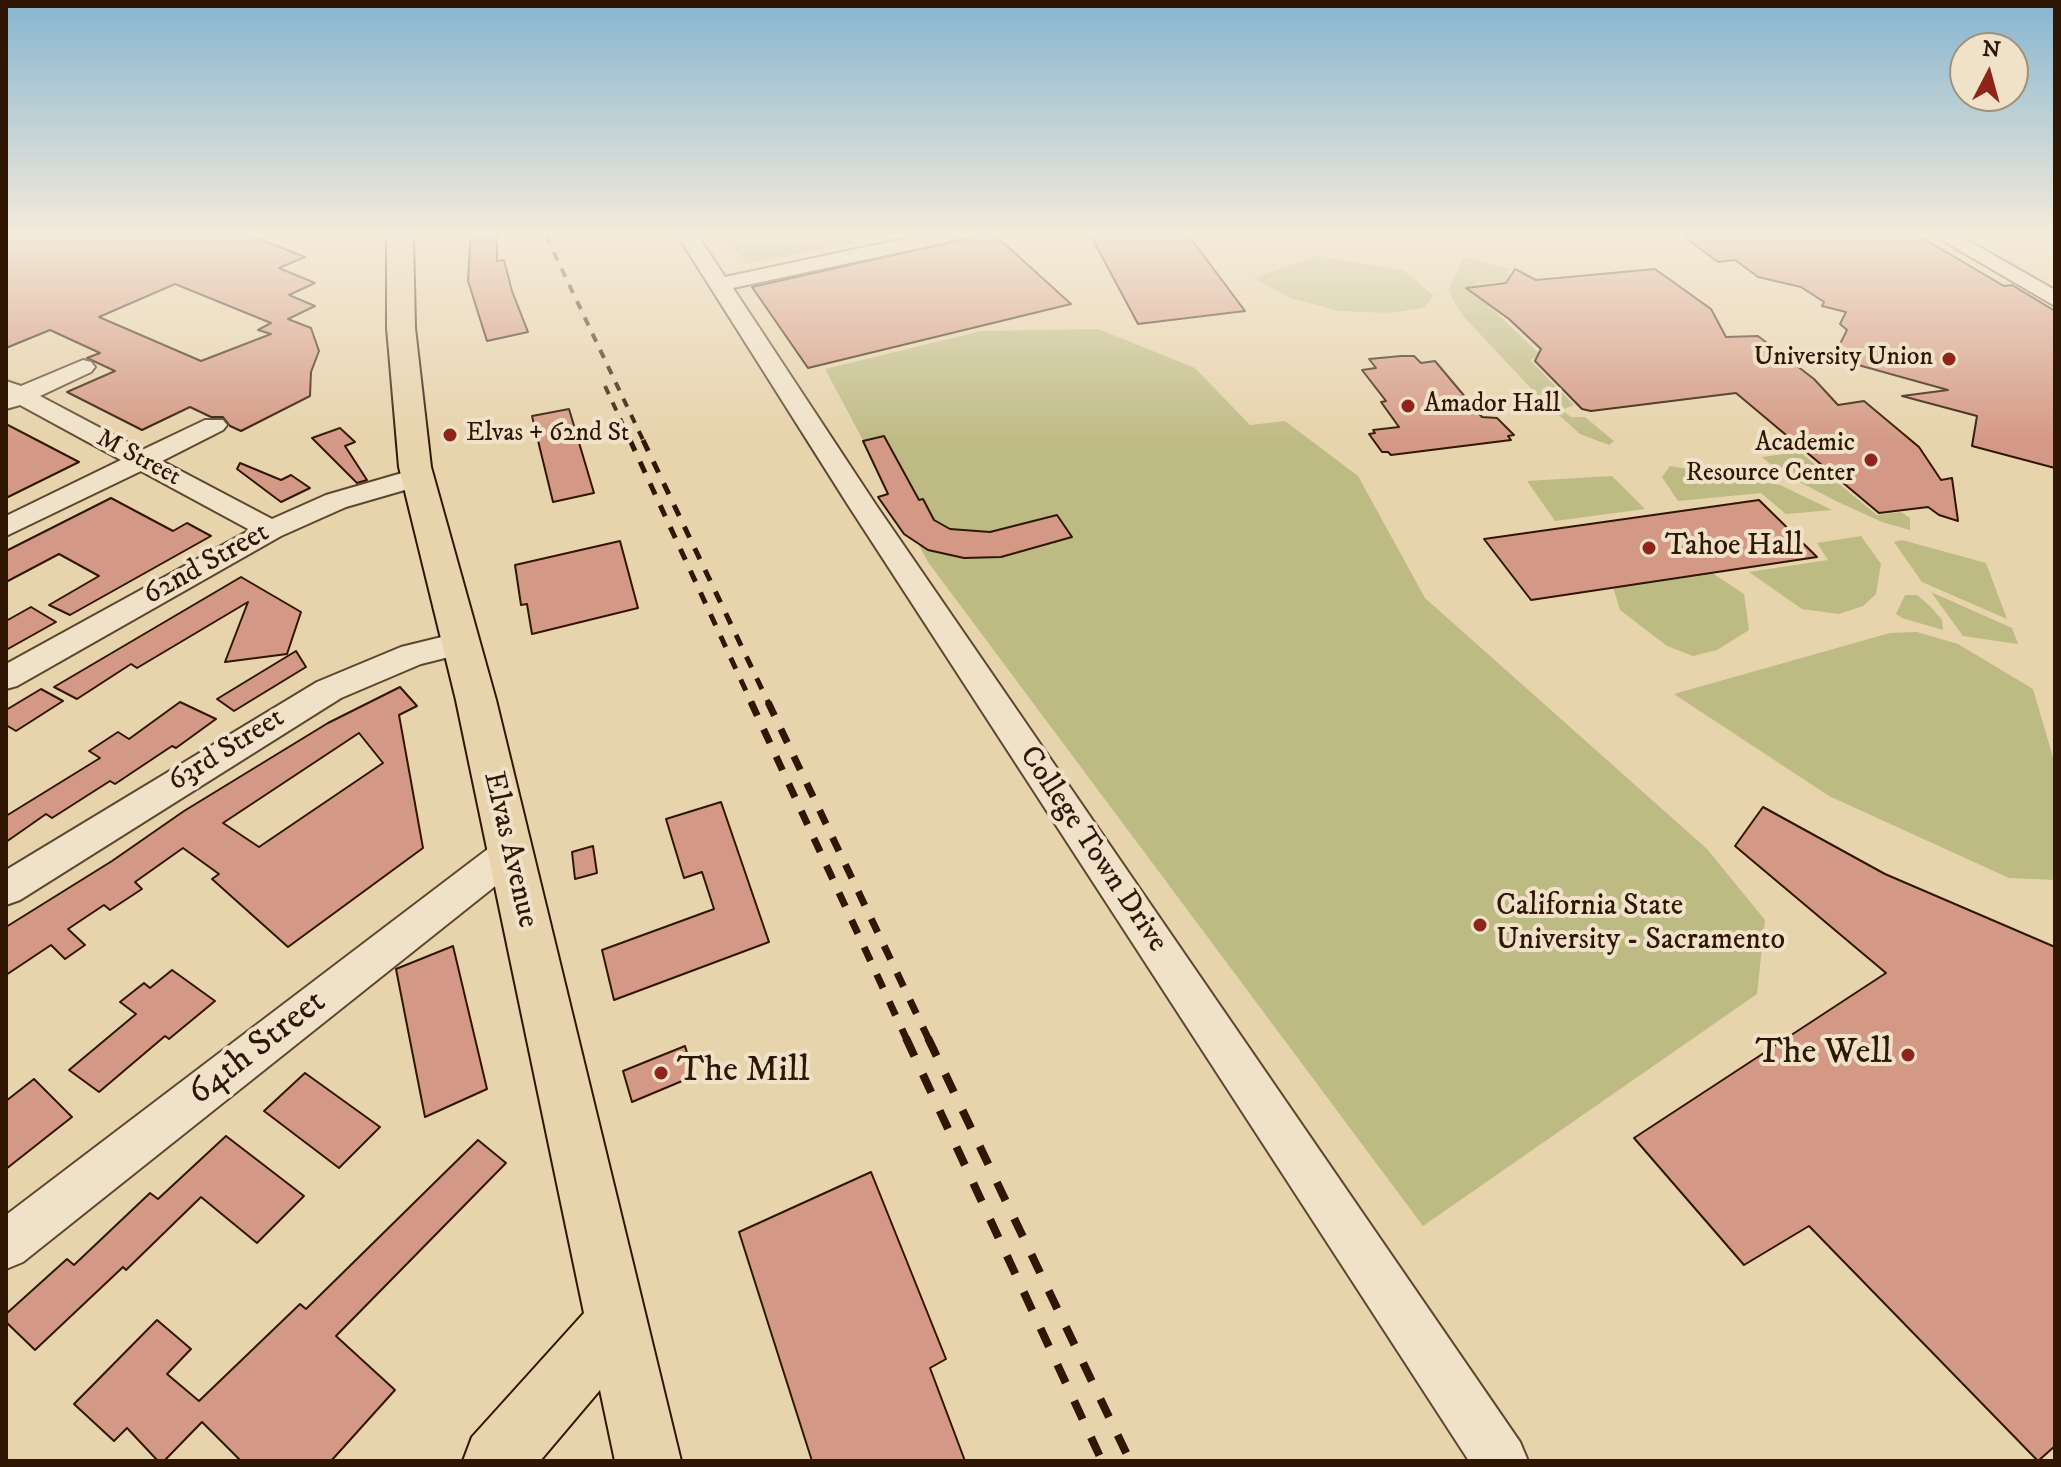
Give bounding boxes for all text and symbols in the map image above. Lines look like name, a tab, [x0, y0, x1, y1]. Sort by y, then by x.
north arrow	[1949, 32, 2029, 112]
text: N	[1981, 35, 2002, 64]
place label: University Union	[1754, 343, 1933, 375]
marker: University Union	[1940, 350, 1958, 368]
place label: Amador Hall	[1424, 390, 1560, 422]
marker: Amador Hall	[1399, 397, 1417, 415]
place label: Elvas + 62nd St	[466, 419, 629, 451]
street label: M Street	[91, 424, 185, 494]
marker: Elvas + 62nd St	[441, 426, 459, 444]
place label: Academic Resource Center	[1686, 429, 1855, 490]
marker: Academic Resource Center	[1862, 451, 1880, 469]
street label: 62nd Street	[138, 516, 276, 614]
place label: Tahoe Hall	[1665, 530, 1803, 566]
marker: Tahoe Hall	[1640, 539, 1658, 557]
street label: 63rd Street	[162, 701, 292, 801]
street label: College Town Drive	[1010, 740, 1174, 960]
street label: Elvas Avenue	[474, 769, 544, 931]
place label: California State University - Sacramento	[1496, 890, 1785, 960]
marker: California State University - Sacramento	[1471, 916, 1489, 934]
street label: 64th Street	[181, 982, 335, 1116]
place label: The Well	[1756, 1033, 1892, 1077]
marker: The Well	[1899, 1046, 1917, 1064]
place label: The Mill	[677, 1051, 809, 1095]
marker: The Mill	[652, 1064, 670, 1082]

